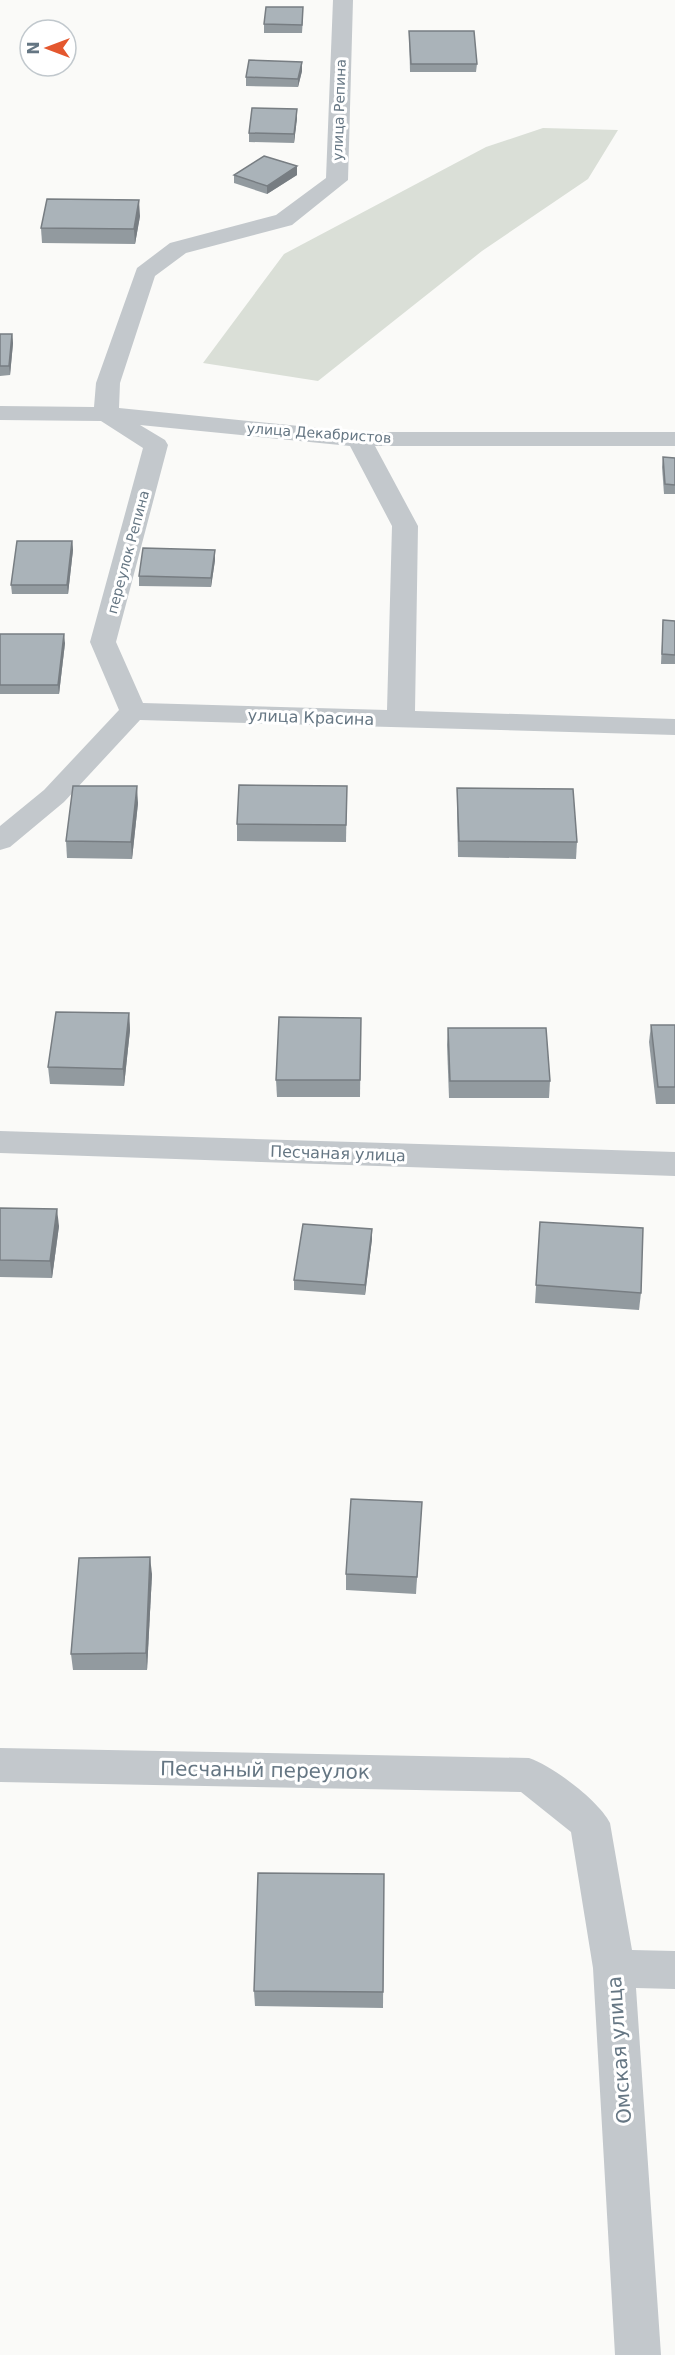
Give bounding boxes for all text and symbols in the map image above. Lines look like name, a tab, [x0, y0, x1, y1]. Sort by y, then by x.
north arrow	[18, 18, 78, 78]
text: N	[24, 41, 43, 55]
street label: улица Репина	[329, 59, 349, 161]
street label: улица Декабристов	[246, 420, 392, 446]
street label: переулок Репина	[104, 489, 152, 615]
street label: улица Красина	[247, 706, 375, 729]
street label: Песчаная улица	[270, 1142, 406, 1165]
street label: Песчаный переулок	[160, 1756, 370, 1784]
street label: Омская улица	[602, 1975, 636, 2125]

